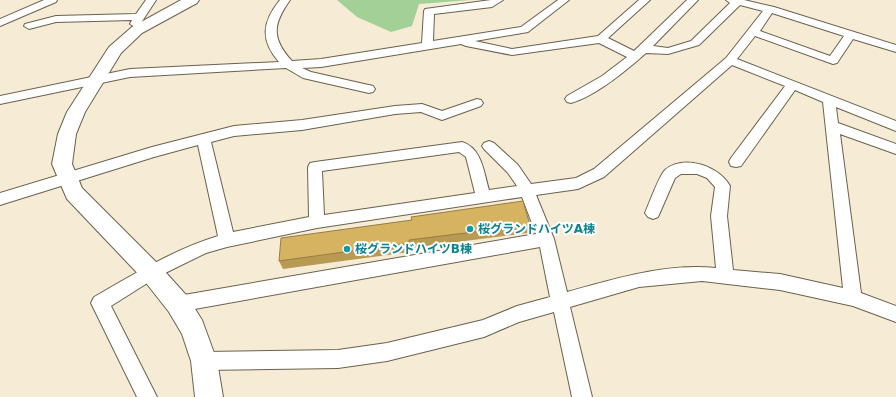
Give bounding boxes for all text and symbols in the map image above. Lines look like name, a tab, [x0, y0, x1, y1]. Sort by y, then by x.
place label: 桜グランドハイツA棟	[478, 222, 595, 236]
marker: 桜グランドハイツA棟	[465, 224, 475, 234]
place label: 桜グランドハイツB棟	[355, 242, 472, 256]
marker: 桜グランドハイツB棟	[342, 244, 352, 254]

